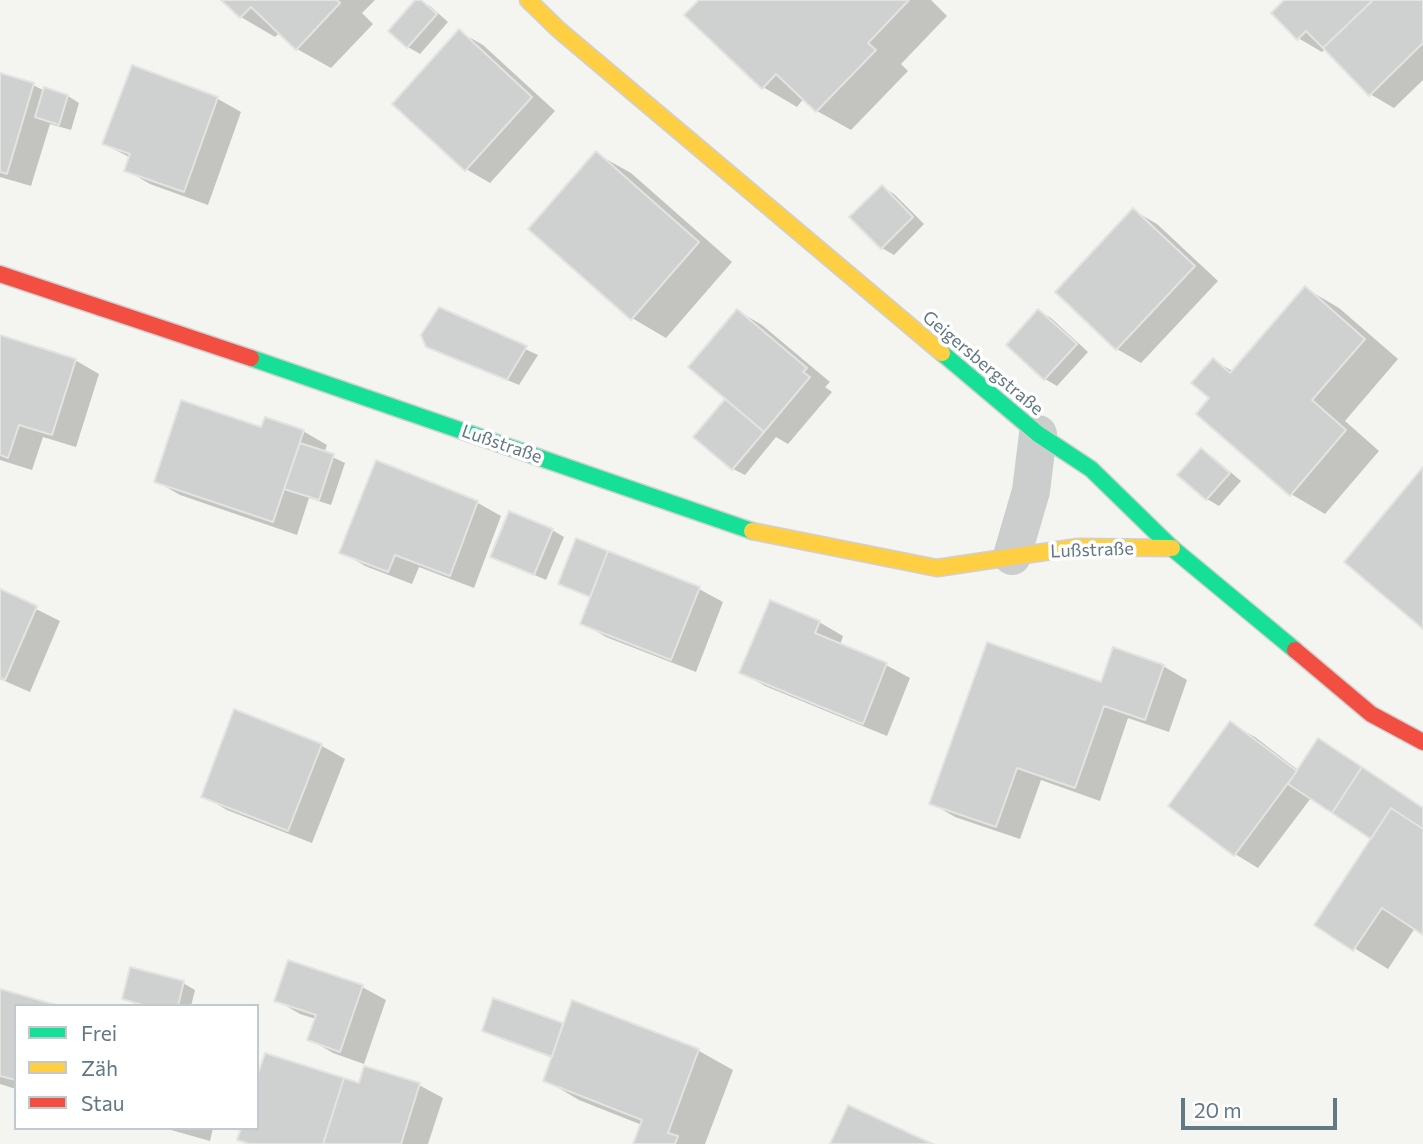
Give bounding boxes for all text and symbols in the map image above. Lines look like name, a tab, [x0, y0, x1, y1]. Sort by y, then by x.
street label: Geigersbergstraße	[918, 306, 1048, 420]
street label: Lußstraße	[459, 420, 545, 468]
street label: Lußstraße	[1050, 538, 1134, 562]
legend	[14, 1004, 259, 1130]
text: Frei	[81, 1020, 117, 1045]
text: Zäh	[81, 1055, 118, 1080]
scale bar	[1185, 1084, 1341, 1128]
text: Stau	[81, 1090, 124, 1115]
text: 20 m	[1194, 1097, 1242, 1122]

